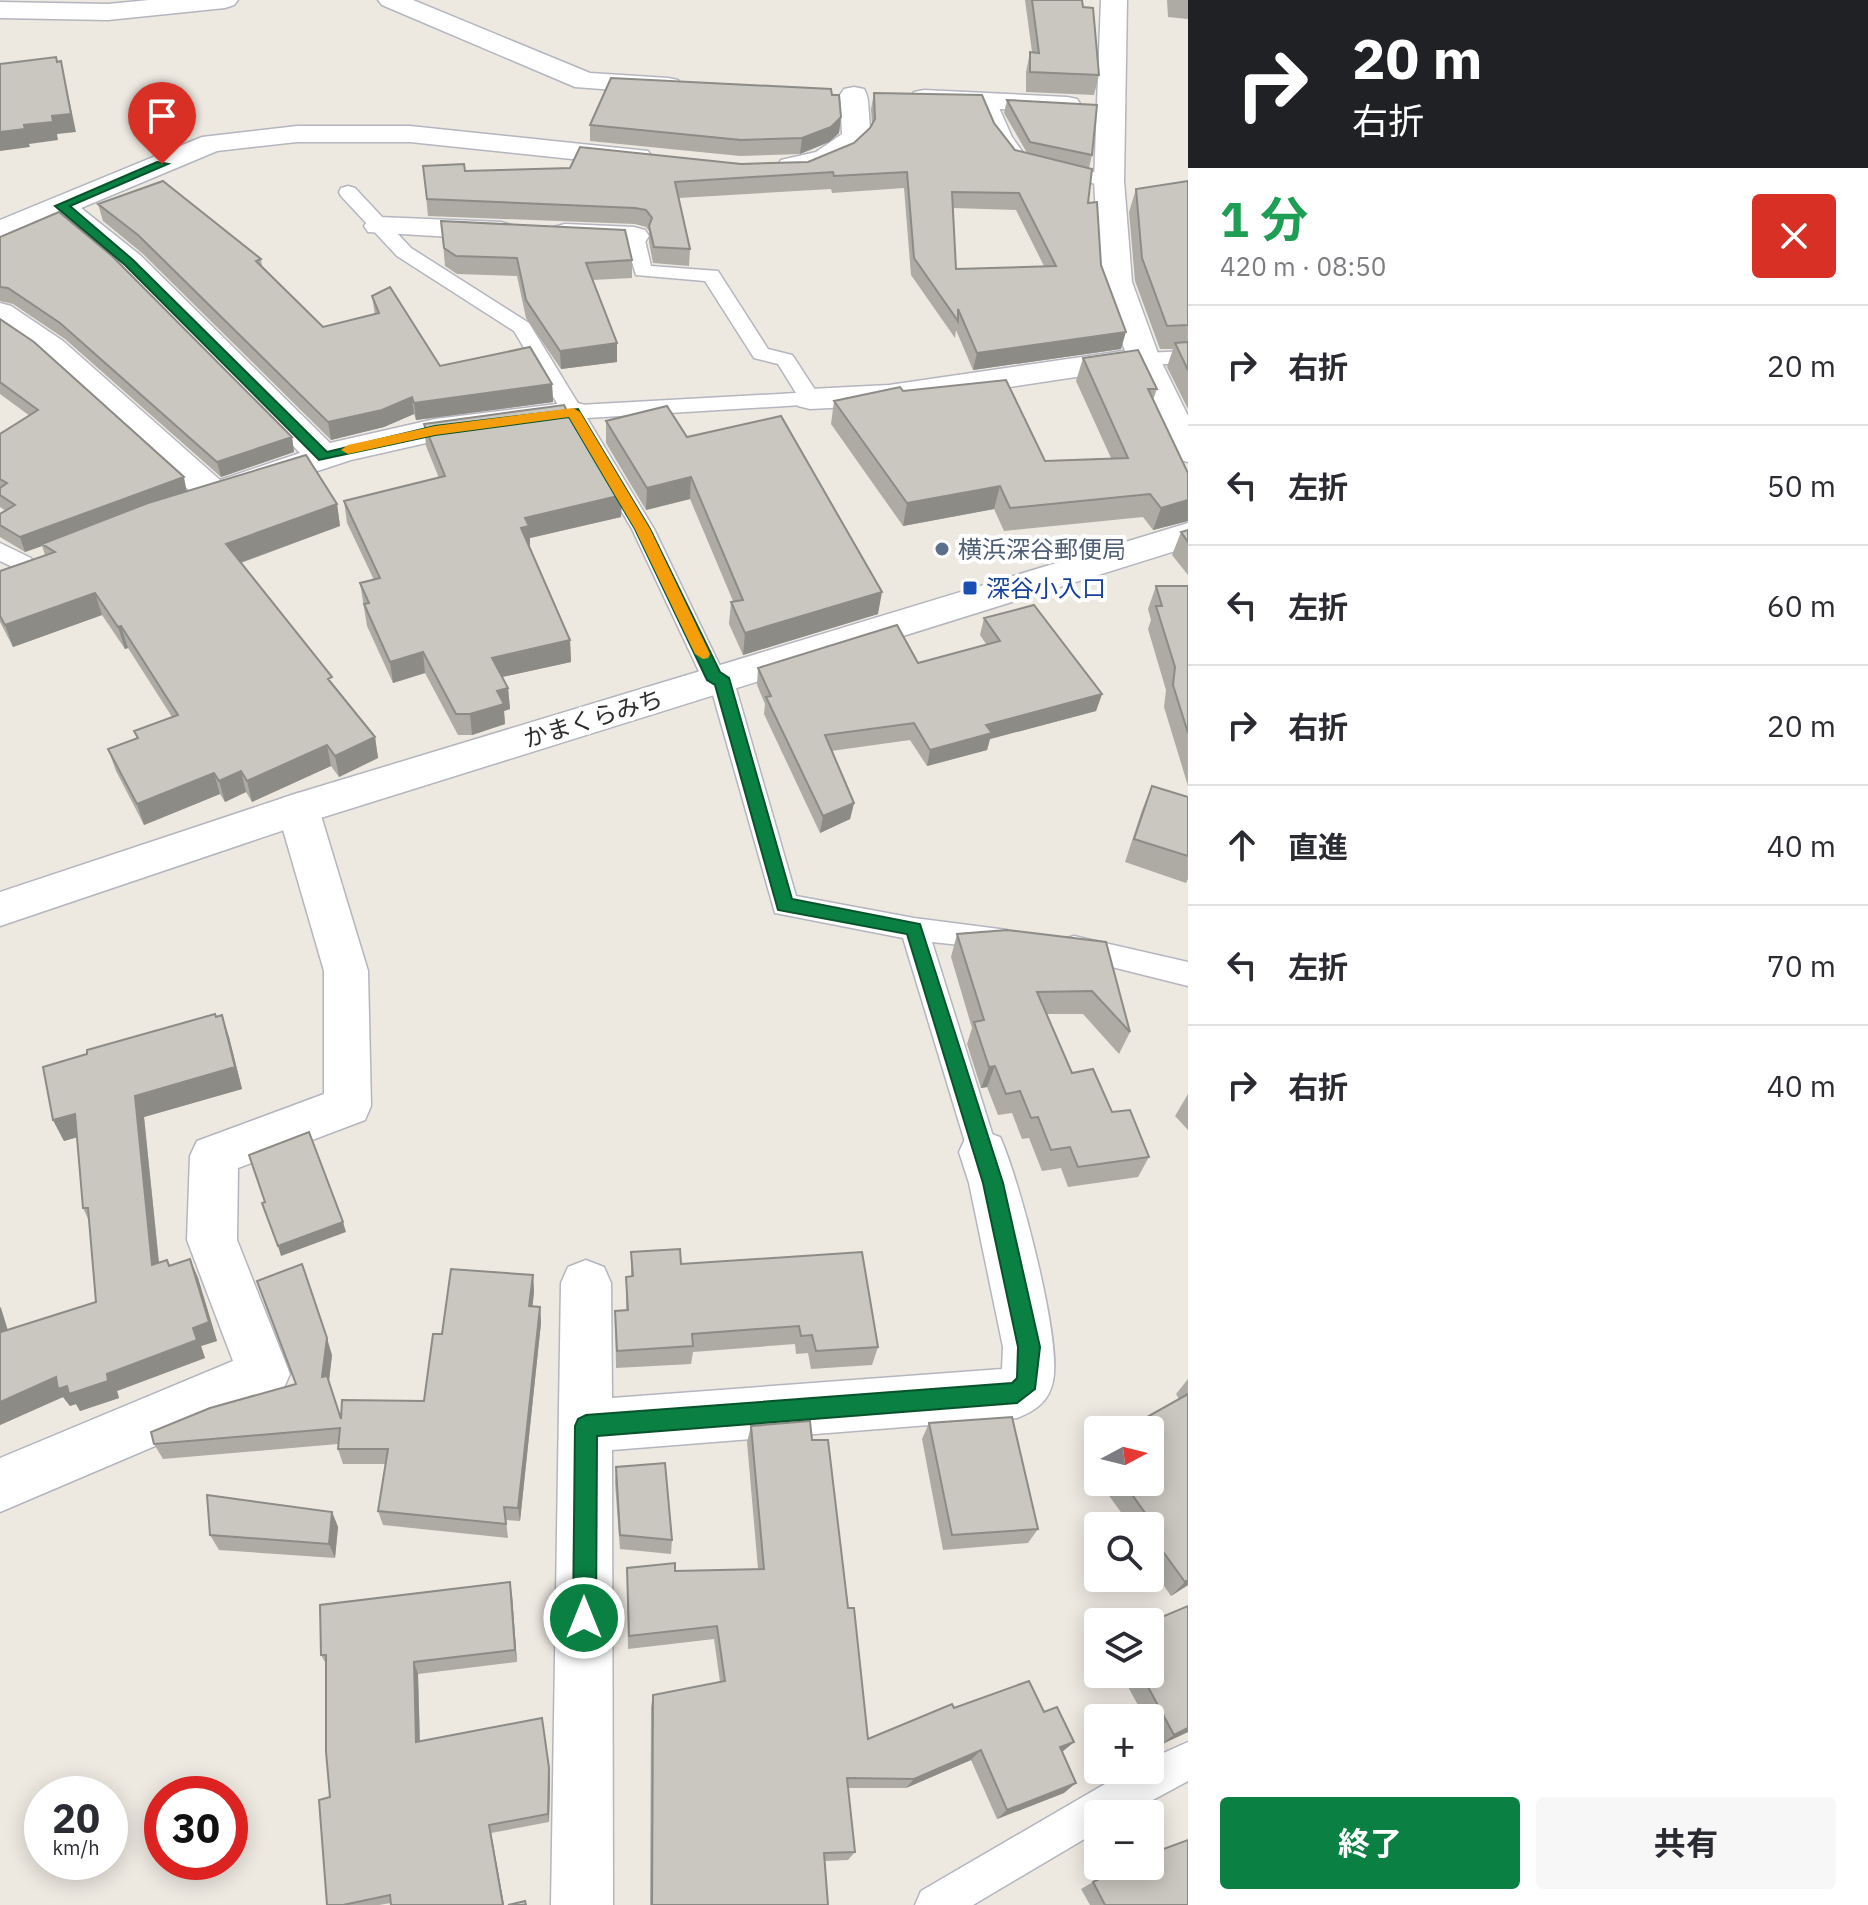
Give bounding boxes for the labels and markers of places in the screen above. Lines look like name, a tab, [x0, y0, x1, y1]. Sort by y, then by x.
pin	[128, 82, 196, 164]
place label: 横浜深谷郵便局	[958, 533, 1126, 565]
marker: 横浜深谷郵便局	[933, 540, 951, 558]
place label: 深谷小入口	[986, 572, 1106, 604]
marker: 深谷小入口	[961, 579, 979, 597]

